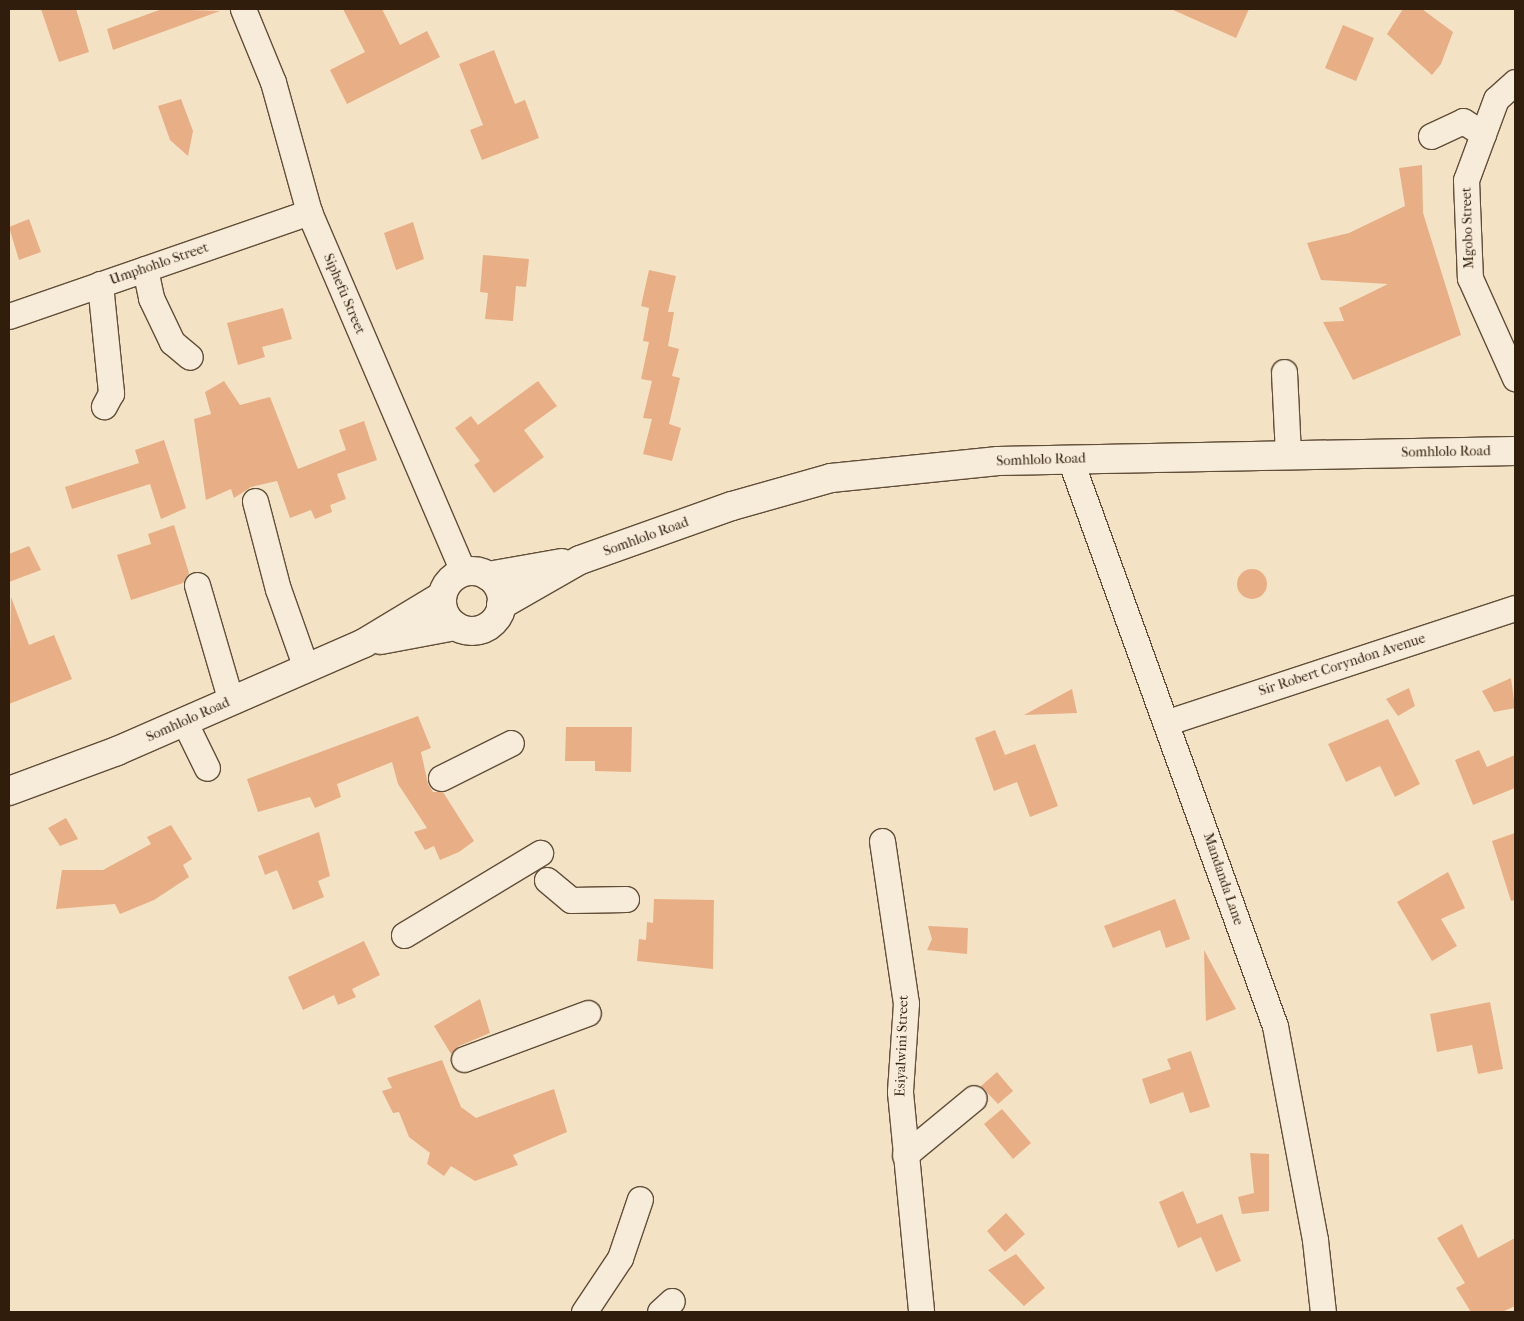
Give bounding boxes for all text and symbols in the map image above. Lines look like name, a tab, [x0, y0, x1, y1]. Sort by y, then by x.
street label: Mgobo Street	[1458, 187, 1478, 269]
street label: Umphohlo Street	[107, 239, 211, 289]
street label: Siphefu Street	[319, 251, 369, 337]
street label: Somhlolo Road	[1401, 443, 1491, 461]
street label: Somhlolo Road	[996, 450, 1086, 470]
street label: Somhlolo Road	[601, 514, 691, 560]
street label: Sir Robert Coryndon Avenue	[1256, 630, 1428, 700]
street label: Somhlolo Road	[144, 694, 232, 746]
street label: Mandanda Lane	[1199, 831, 1247, 927]
street label: Esiyalwini Street	[892, 995, 912, 1097]

